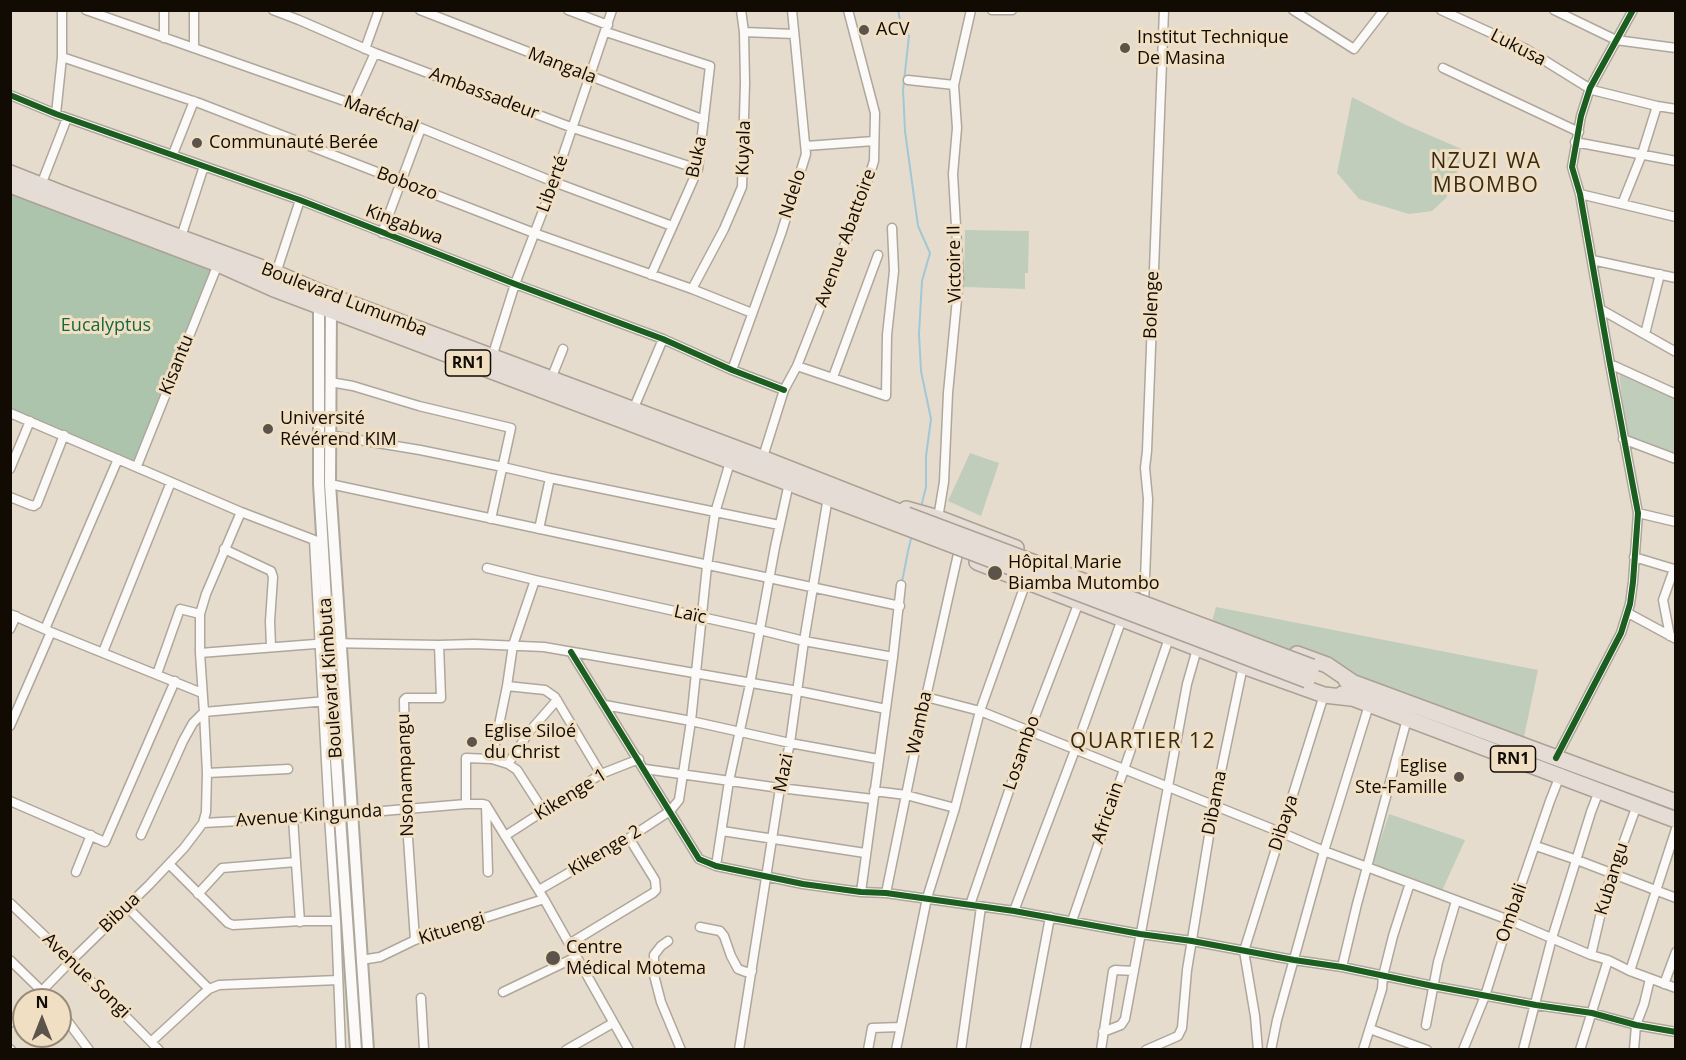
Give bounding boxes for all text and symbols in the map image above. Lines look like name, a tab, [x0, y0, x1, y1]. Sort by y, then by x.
place label: ACV	[876, 19, 909, 41]
marker: ACV	[857, 23, 871, 37]
street label: Lukusa	[1487, 25, 1549, 71]
place label: Institut Technique De Masina	[1137, 27, 1289, 70]
marker: Institut Technique De Masina	[1118, 41, 1132, 55]
street label: Mangala	[525, 43, 599, 89]
street label: Ambassadeur	[426, 63, 542, 125]
street label: Maréchal	[341, 92, 421, 138]
street label: Kuyala	[732, 120, 756, 176]
place label: Communauté Berée	[209, 132, 378, 154]
street label: Buka	[682, 134, 712, 180]
marker: Communauté Berée	[190, 136, 204, 150]
district label: NZUZI WA MBOMBO	[1430, 149, 1542, 199]
street label: Liberté	[533, 153, 573, 215]
street label: Bobozo	[373, 163, 441, 205]
street label: Avenue Abattoire	[811, 166, 881, 310]
street label: Ndelo	[775, 167, 811, 221]
street label: Kingabwa	[362, 200, 446, 250]
street label: Victoire II	[944, 225, 966, 303]
street label: Boulevard Lumumba	[258, 258, 430, 342]
street label: Bolenge	[1140, 271, 1164, 339]
park label: Eucalyptus	[61, 315, 151, 337]
street label: Kisantu	[155, 332, 199, 398]
road number: RN1	[446, 350, 490, 376]
place label: Université Révérend KIM	[280, 408, 397, 450]
marker: Université Révérend KIM	[261, 422, 275, 436]
place label: Hôpital Marie Biamba Mutombo	[1008, 552, 1160, 594]
marker: Hôpital Marie Biamba Mutombo	[986, 564, 1004, 582]
street label: Boulevard Kimbuta	[315, 597, 347, 759]
street label: Laïc	[672, 601, 708, 629]
street label: Wamba	[903, 689, 937, 757]
street label: Nsonampangu	[393, 713, 419, 837]
street label: Losambo	[999, 713, 1045, 793]
place label: Eglise Siloé du Christ	[484, 721, 576, 764]
district label: QUARTIER 12	[1070, 729, 1216, 755]
marker: Eglise Siloé du Christ	[465, 735, 479, 749]
road number: RN1	[1490, 746, 1536, 772]
street label: Mazi	[770, 752, 798, 794]
place label: Eglise Ste-Famille	[1355, 756, 1447, 798]
street label: Kikenge 1	[531, 764, 611, 826]
street label: Dibama	[1198, 769, 1232, 837]
marker: Eglise Ste-Famille	[1452, 770, 1466, 784]
street label: Africain	[1087, 779, 1129, 847]
street label: Dibaya	[1265, 792, 1303, 854]
street label: Avenue Kingunda	[235, 800, 383, 832]
street label: Kikenge 2	[565, 821, 645, 881]
street label: Kubangu	[1591, 840, 1633, 918]
street label: Ombali	[1492, 881, 1532, 945]
street label: Bibua	[95, 888, 145, 938]
street label: Kituengi	[416, 908, 488, 950]
street label: Avenue Songi	[38, 929, 134, 1023]
place label: Centre Médical Motema	[566, 937, 706, 980]
marker: Centre Médical Motema	[544, 949, 562, 967]
north arrow	[12, 988, 72, 1048]
text: N	[35, 991, 49, 1013]

